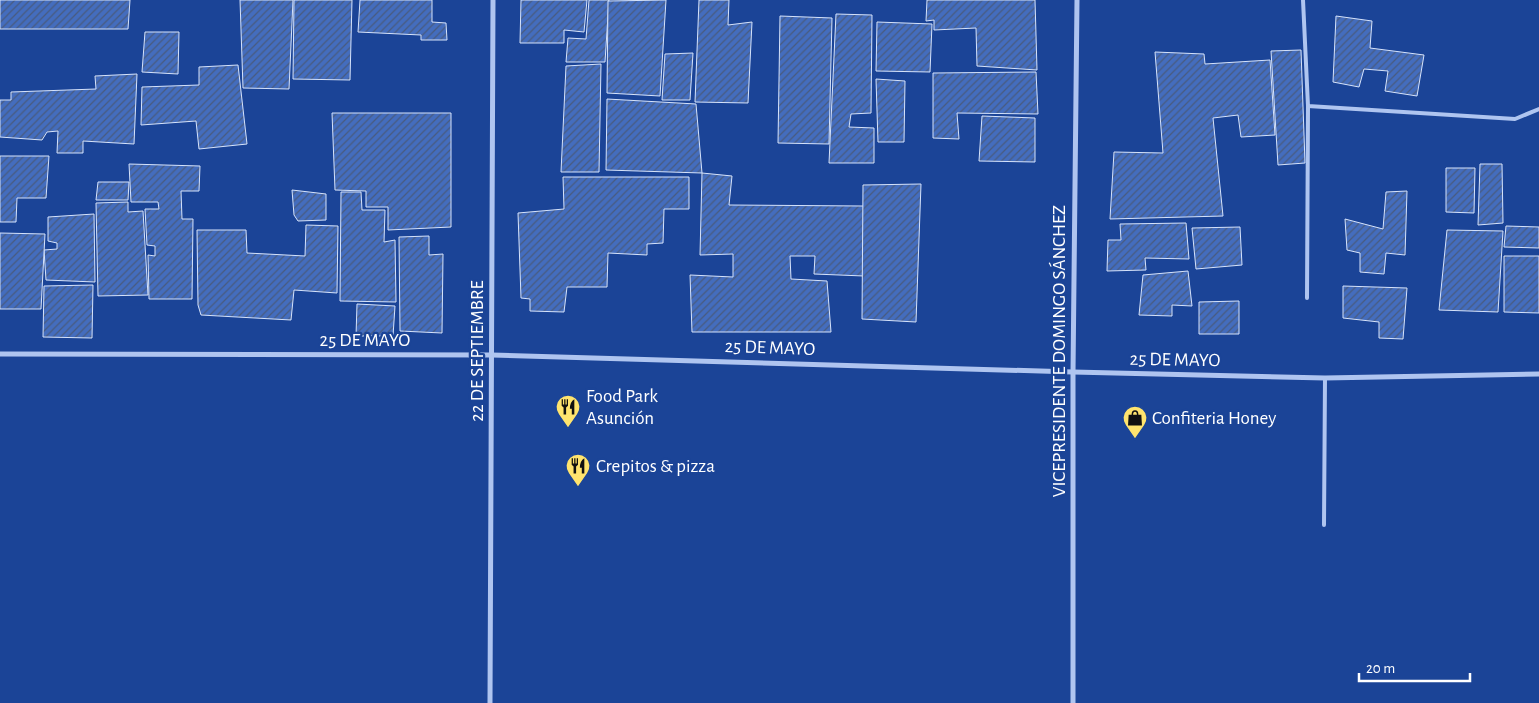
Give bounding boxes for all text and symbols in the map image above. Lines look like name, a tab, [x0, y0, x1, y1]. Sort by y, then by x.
street label: VICEPRESIDENTE DOMINGO SÁNCHEZ	[1048, 205, 1069, 497]
street label: 22 DE SEPTIEMBRE	[468, 280, 487, 422]
street label: 25 DE MAYO	[320, 331, 410, 350]
street label: 25 DE MAYO	[724, 337, 816, 359]
street label: 25 DE MAYO	[1129, 350, 1221, 370]
place label: Food Park Asunción	[586, 387, 658, 428]
restaurant icon: Food Park Asunción	[555, 394, 581, 428]
shop icon: Confiteria Honey	[1122, 405, 1148, 439]
place label: Confiteria Honey	[1152, 409, 1276, 428]
restaurant icon: Crepitos & pizza	[565, 453, 591, 487]
place label: Crepitos & pizza	[596, 457, 715, 476]
scale bar	[1359, 650, 1470, 682]
text: 20 m	[1366, 661, 1395, 676]

